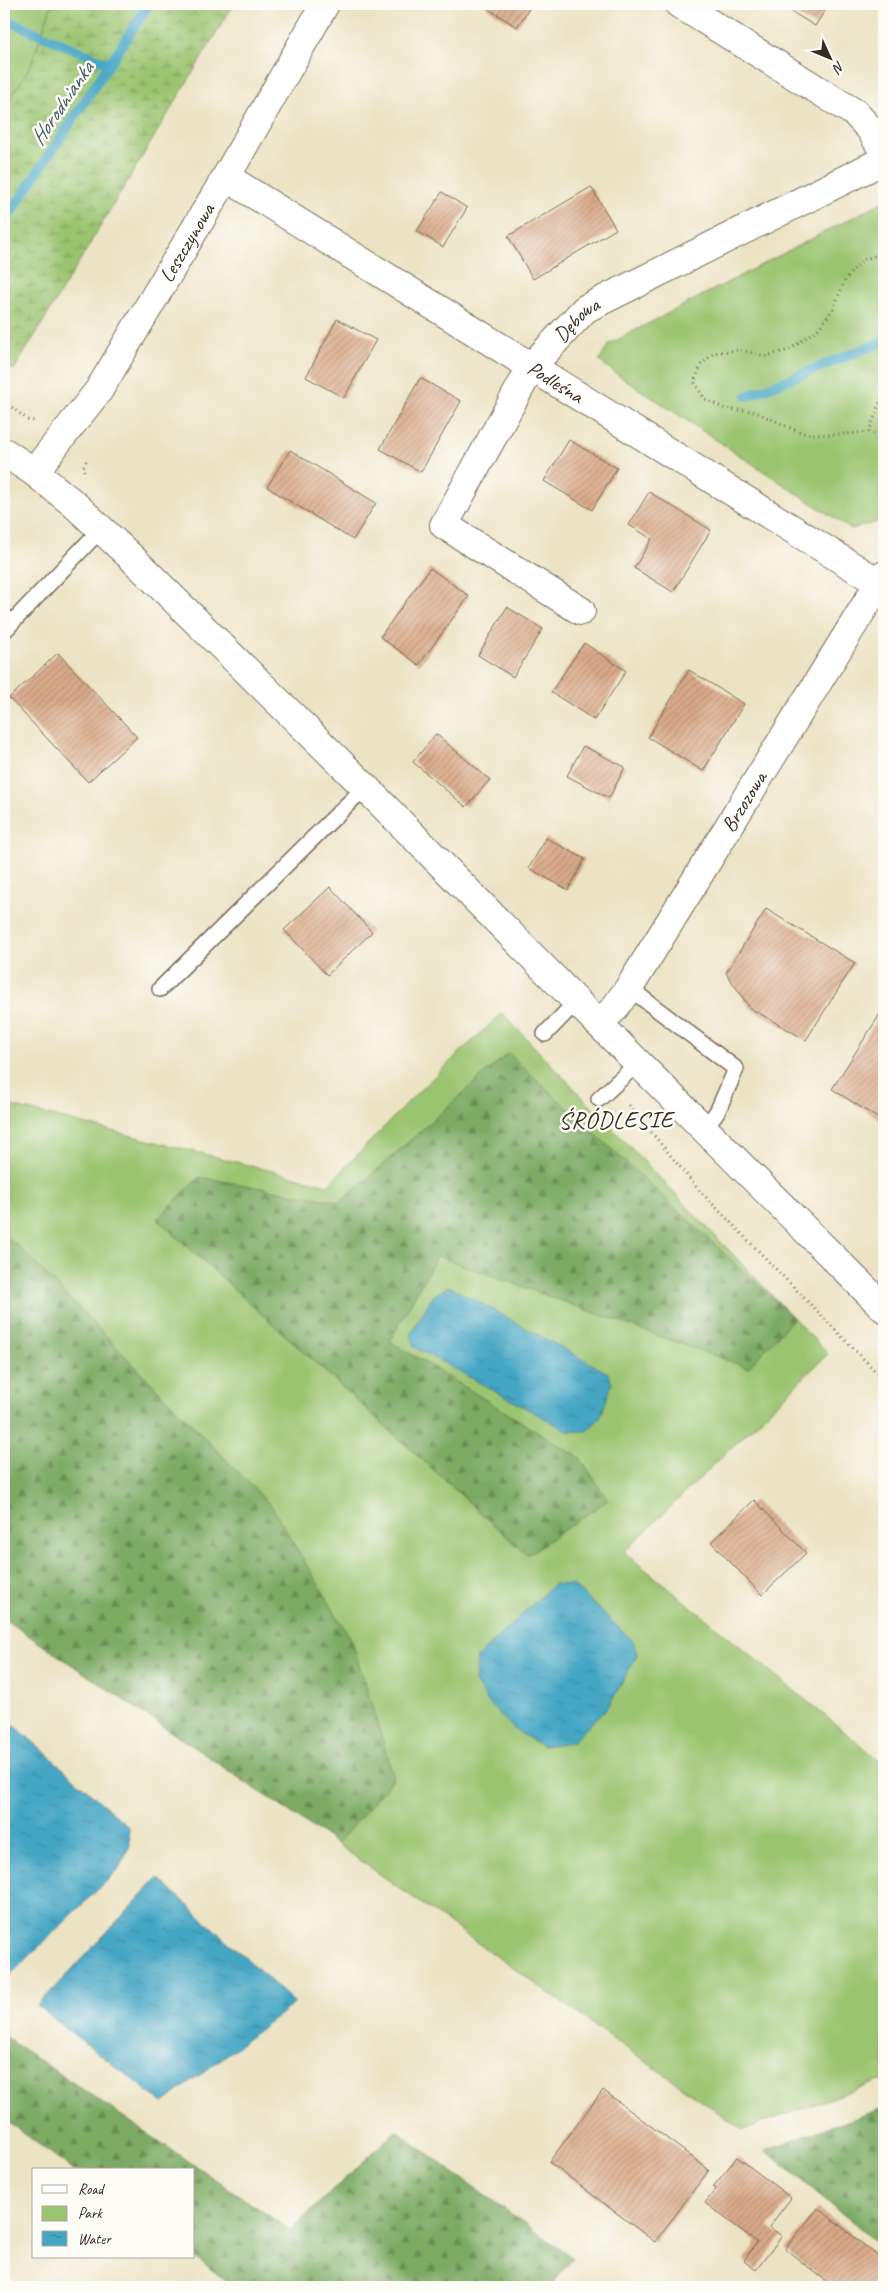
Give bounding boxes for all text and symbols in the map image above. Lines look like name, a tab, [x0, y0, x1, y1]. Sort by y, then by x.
north arrow	[806, 32, 856, 82]
water label: Horodnianka	[24, 55, 101, 151]
text: N	[828, 58, 848, 77]
street label: Leszczynowa	[153, 197, 221, 287]
street label: Dębowa	[548, 290, 605, 348]
street label: Podleśna	[523, 355, 590, 410]
street label: Brzozowa	[716, 765, 774, 837]
district label: ŚRÓDLESIE	[558, 1105, 676, 1135]
legend	[32, 2168, 195, 2258]
text: Road	[78, 2180, 105, 2199]
text: Park	[78, 2204, 103, 2223]
text: Water	[78, 2230, 112, 2249]

